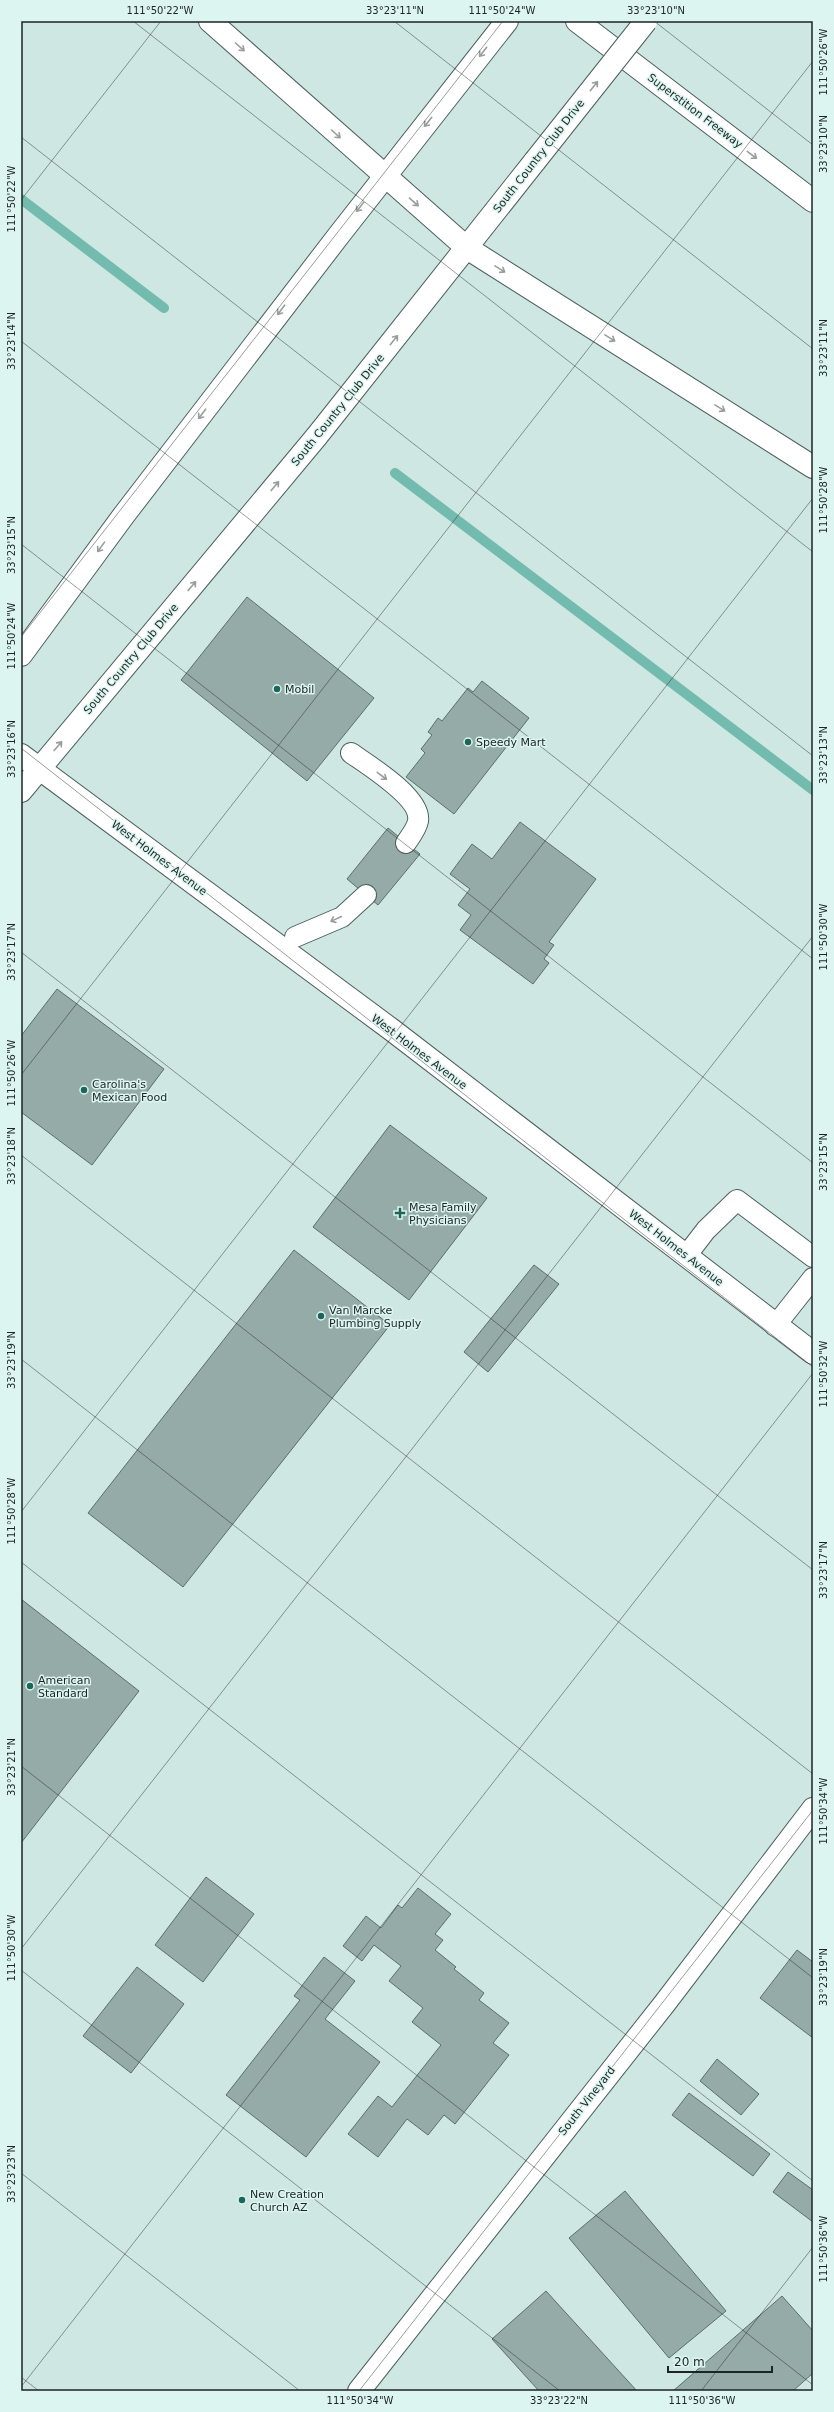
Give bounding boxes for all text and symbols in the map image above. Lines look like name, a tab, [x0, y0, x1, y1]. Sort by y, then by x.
text: 111°50'22"W	[127, 5, 193, 16]
text: 33°23'11"N	[366, 5, 424, 16]
text: 111°50'24"W	[469, 5, 535, 16]
text: 33°23'10"N	[627, 5, 685, 16]
text: 111°50'26"W	[818, 29, 829, 95]
one-way arrow	[234, 42, 244, 51]
one-way arrow	[479, 46, 488, 57]
street label: Superstition Freeway	[645, 71, 745, 151]
one-way arrow	[590, 81, 598, 92]
street label: South Country Club Drive	[491, 97, 587, 215]
text: 33°23'10"N	[818, 115, 829, 173]
one-way arrow	[424, 116, 433, 127]
one-way arrow	[331, 129, 342, 138]
one-way arrow	[747, 151, 758, 160]
text: 111°50'22"W	[6, 166, 17, 232]
one-way arrow	[409, 197, 419, 206]
one-way arrow	[356, 202, 365, 213]
one-way arrow	[494, 265, 505, 273]
one-way arrow	[277, 305, 285, 316]
text: 33°23'14"N	[6, 312, 17, 370]
text: 33°23'11"N	[818, 319, 829, 377]
one-way arrow	[390, 335, 398, 346]
one-way arrow	[604, 335, 616, 343]
street label: South Country Club Drive	[289, 351, 387, 469]
one-way arrow	[714, 404, 725, 412]
one-way arrow	[198, 408, 206, 419]
text: 111°50'28"W	[818, 467, 829, 533]
one-way arrow	[271, 481, 280, 492]
text: 33°23'15"N	[6, 516, 17, 574]
one-way arrow	[97, 541, 105, 552]
one-way arrow	[188, 581, 197, 592]
street label: South Country Club Drive	[81, 601, 181, 717]
text: 111°50'24"W	[6, 603, 17, 669]
place label: Mobil	[285, 683, 314, 696]
marker: Mobil	[272, 684, 282, 694]
text: 33°23'16"N	[6, 720, 17, 778]
text: 33°23'13"N	[818, 726, 829, 784]
place label: Speedy Mart	[476, 736, 546, 749]
marker: Speedy Mart	[463, 737, 473, 747]
one-way arrow	[54, 741, 63, 752]
one-way arrow	[376, 772, 387, 780]
street label: West Holmes Avenue	[109, 818, 209, 898]
text: 111°50'30"W	[818, 904, 829, 970]
one-way arrow	[330, 916, 342, 923]
text: 33°23'17"N	[6, 923, 17, 981]
street label: West Holmes Avenue	[369, 1012, 469, 1092]
text: 111°50'26"W	[6, 1040, 17, 1106]
place label: Carolina's Mexican Food	[92, 1078, 167, 1104]
marker: Carolina's Mexican Food	[79, 1085, 89, 1095]
text: 33°23'18"N	[6, 1127, 17, 1185]
text: 33°23'15"N	[818, 1133, 829, 1191]
place label: Mesa Family Physicians	[409, 1201, 477, 1227]
marker: Mesa Family Physicians	[394, 1207, 406, 1219]
street label: West Holmes Avenue	[626, 1207, 726, 1289]
place label: Van Marcke Plumbing Supply	[329, 1304, 422, 1330]
marker: Van Marcke Plumbing Supply	[316, 1311, 326, 1321]
text: 33°23'19"N	[6, 1331, 17, 1389]
text: 111°50'32"W	[818, 1341, 829, 1407]
text: 111°50'28"W	[6, 1478, 17, 1544]
text: 33°23'17"N	[818, 1541, 829, 1599]
place label: American Standard	[38, 1674, 90, 1700]
marker: American Standard	[25, 1681, 35, 1691]
text: 33°23'21"N	[6, 1738, 17, 1796]
text: 111°50'34"W	[818, 1778, 829, 1844]
text: 111°50'30"W	[6, 1915, 17, 1981]
text: 33°23'19"N	[818, 1948, 829, 2006]
street label: South Vineyard	[556, 2064, 618, 2138]
text: 33°23'23"N	[6, 2145, 17, 2203]
place label: New Creation Church AZ	[250, 2188, 324, 2214]
marker: New Creation Church AZ	[237, 2195, 247, 2205]
text: 111°50'36"W	[818, 2216, 829, 2282]
scale bar	[668, 2348, 772, 2374]
text: 20 m	[674, 2355, 705, 2369]
text: 111°50'34"W	[327, 2395, 393, 2406]
text: 33°23'22"N	[530, 2395, 588, 2406]
text: 111°50'36"W	[669, 2395, 735, 2406]

